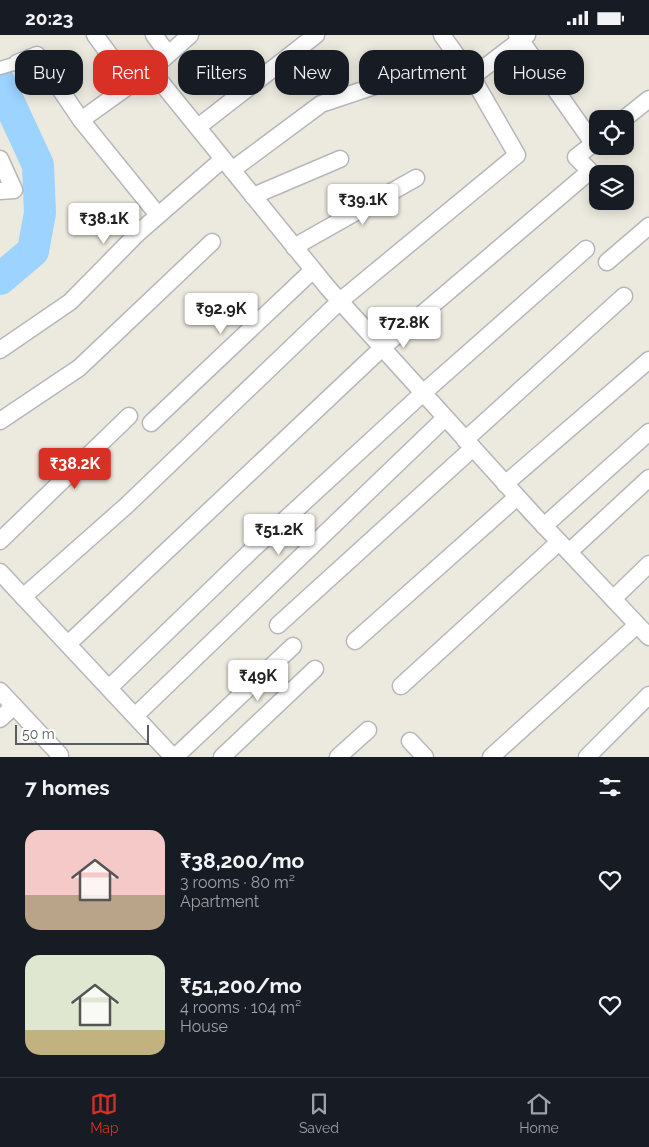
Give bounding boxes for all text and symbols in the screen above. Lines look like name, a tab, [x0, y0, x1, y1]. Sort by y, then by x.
text: 20:23	[25, 7, 73, 29]
chip: Buy	[15, 50, 83, 95]
chip: Rent	[93, 50, 168, 95]
chip: Filters	[178, 50, 265, 95]
chip: New	[275, 50, 349, 95]
chip: Apartment	[359, 50, 484, 95]
chip: House	[494, 50, 584, 95]
map controls	[589, 110, 634, 210]
button: locate	[589, 110, 634, 155]
button: layers	[589, 165, 634, 210]
pin: ₹39.1K	[322, 183, 404, 226]
text: ₹39.1K	[338, 190, 388, 209]
pin: ₹38.1K	[63, 203, 145, 245]
text: ₹38.1K	[79, 209, 129, 228]
pin: ₹92.9K	[180, 293, 262, 335]
text: ₹92.9K	[196, 299, 246, 318]
pin: ₹72.8K	[363, 307, 445, 349]
text: ₹72.8K	[379, 313, 429, 332]
pin: ₹38.2K	[34, 447, 116, 490]
text: ₹38.2K	[50, 454, 100, 473]
pin: ₹51.2K	[238, 513, 320, 556]
text: ₹51.2K	[255, 520, 303, 539]
pin: ₹49K	[228, 659, 288, 702]
text: ₹49K	[239, 666, 277, 685]
scale bar	[15, 722, 149, 745]
text: 50 m	[22, 726, 55, 742]
icon: filters	[596, 773, 624, 801]
text: 7 homes	[25, 775, 110, 800]
text: ₹38,200/mo	[180, 848, 304, 873]
icon: home	[65, 850, 125, 910]
icon: heart	[596, 866, 624, 894]
text: 3 rooms · 80 m²	[180, 873, 295, 892]
text: Apartment	[180, 892, 259, 911]
text: ₹51,200/mo	[180, 973, 302, 998]
icon: home	[65, 975, 125, 1035]
icon: heart	[596, 991, 624, 1019]
text: 4 rooms · 104 m²	[180, 998, 301, 1017]
text: House	[180, 1017, 228, 1036]
tab: Map	[90, 1090, 119, 1136]
tab: Saved	[299, 1090, 339, 1136]
tab: Home	[519, 1090, 559, 1136]

